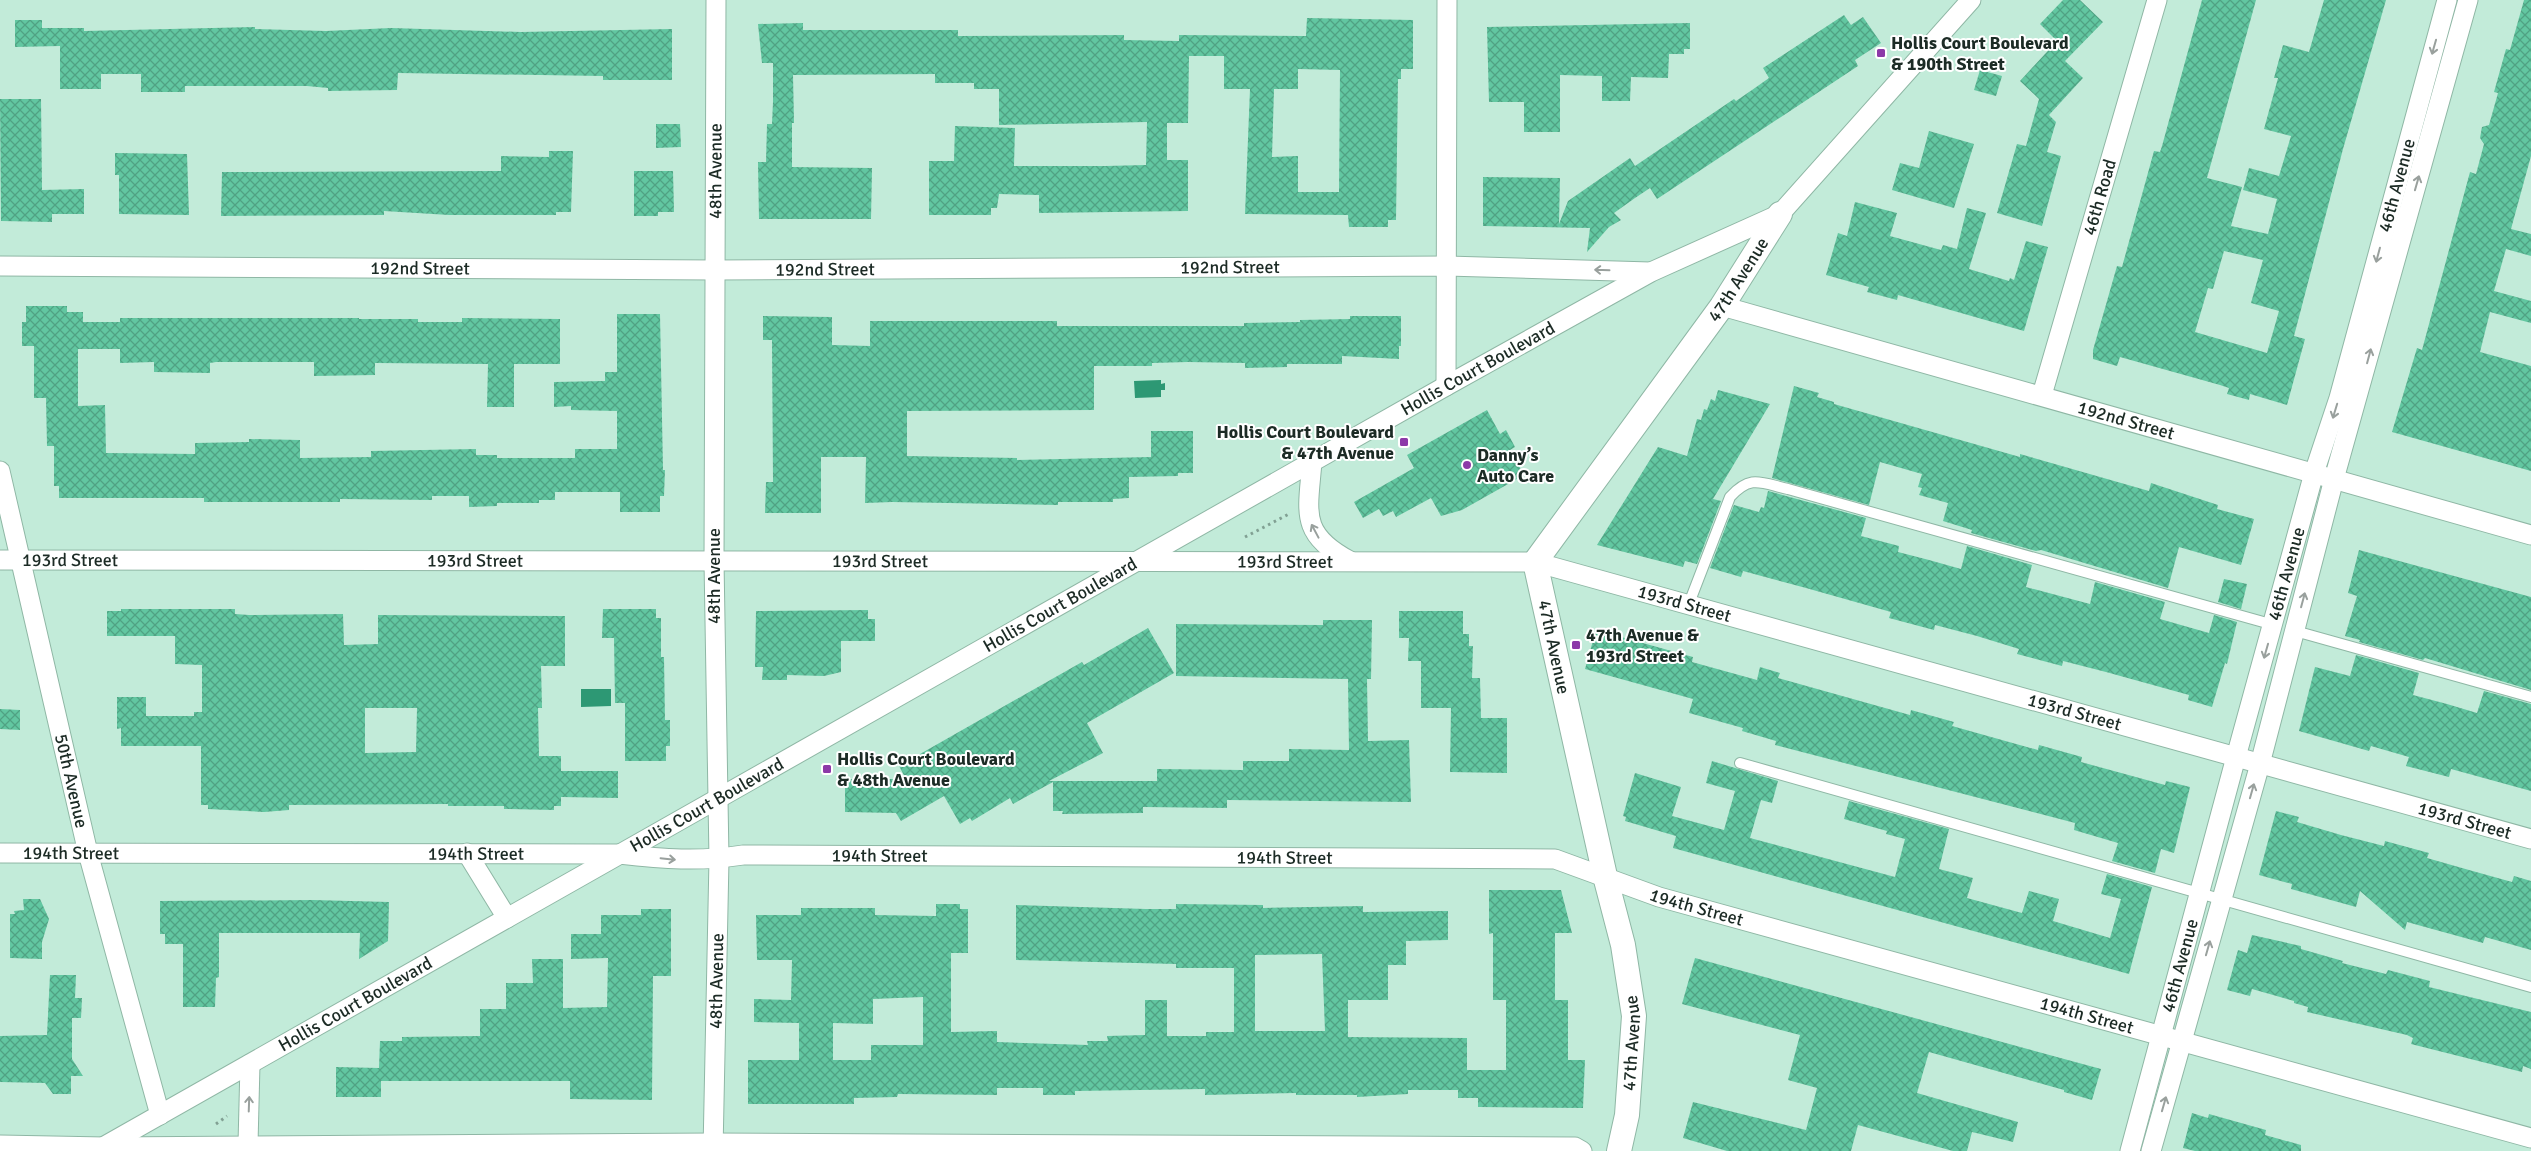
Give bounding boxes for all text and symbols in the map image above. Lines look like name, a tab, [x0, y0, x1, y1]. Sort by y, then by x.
place label: Hollis Court Boulevard & 190th Street	[1891, 32, 2069, 75]
one-way arrow	[2429, 39, 2438, 55]
marker: Hollis Court Boulevard & 190th Street	[1875, 47, 1887, 59]
street label: 48th Avenue	[704, 123, 727, 219]
street label: 46th Avenue	[2374, 136, 2420, 234]
street label: 46th Road	[2078, 157, 2121, 238]
one-way arrow	[2413, 175, 2422, 191]
street label: 47th Avenue	[1703, 233, 1773, 326]
one-way arrow	[2373, 246, 2383, 262]
street label: 192nd Street	[1180, 256, 1280, 278]
street label: 192nd Street	[370, 257, 470, 280]
street label: 192nd Street	[775, 258, 875, 281]
one-way arrow	[1594, 266, 1610, 275]
street label: Hollis Court Boulevard	[1397, 317, 1559, 420]
one-way arrow	[2364, 349, 2374, 365]
street label: 192nd Street	[2075, 396, 2177, 445]
one-way arrow	[2330, 403, 2340, 419]
place label: Hollis Court Boulevard & 47th Avenue	[1216, 421, 1394, 464]
marker: Hollis Court Boulevard & 47th Avenue	[1398, 436, 1410, 448]
place label: Danny’s Auto Care	[1477, 444, 1554, 487]
marker: Danny’s Auto Care	[1461, 459, 1473, 471]
one-way arrow	[1310, 524, 1319, 539]
street label: 46th Avenue	[2263, 525, 2310, 623]
street label: 48th Avenue	[703, 528, 725, 624]
street label: 193rd Street	[22, 549, 118, 571]
street label: 193rd Street	[427, 550, 523, 572]
street label: 193rd Street	[832, 550, 928, 572]
street label: 193rd Street	[1237, 551, 1333, 573]
street label: Hollis Court Boulevard	[979, 552, 1141, 657]
street label: 193rd Street	[1635, 580, 1734, 627]
one-way arrow	[2299, 593, 2308, 609]
street label: 47th Avenue	[1533, 598, 1575, 696]
place label: 47th Avenue & 193rd Street	[1586, 624, 1699, 667]
marker: 47th Avenue & 193rd Street	[1570, 639, 1582, 651]
one-way arrow	[2261, 643, 2271, 659]
street label: 193rd Street	[2025, 689, 2124, 736]
street label: 50th Avenue	[50, 732, 93, 830]
place label: Hollis Court Boulevard & 48th Avenue	[837, 748, 1015, 791]
street label: Hollis Court Boulevard	[626, 753, 788, 857]
marker: Hollis Court Boulevard & 48th Avenue	[821, 763, 833, 775]
one-way arrow	[2248, 784, 2257, 800]
street label: 193rd Street	[2415, 797, 2514, 844]
street label: 194th Street	[23, 842, 119, 864]
street label: 194th Street	[428, 843, 524, 865]
street label: 194th Street	[831, 844, 928, 867]
street label: 194th Street	[1236, 846, 1333, 869]
one-way arrow	[659, 854, 675, 864]
street label: 194th Street	[1647, 883, 1746, 931]
street label: 46th Avenue	[2157, 916, 2203, 1015]
street label: 48th Avenue	[705, 933, 728, 1029]
one-way arrow	[2204, 940, 2214, 956]
street label: Hollis Court Boulevard	[274, 952, 436, 1056]
street label: 194th Street	[2037, 992, 2136, 1039]
street label: 47th Avenue	[1618, 994, 1645, 1092]
one-way arrow	[244, 1096, 253, 1112]
one-way arrow	[2160, 1096, 2169, 1112]

